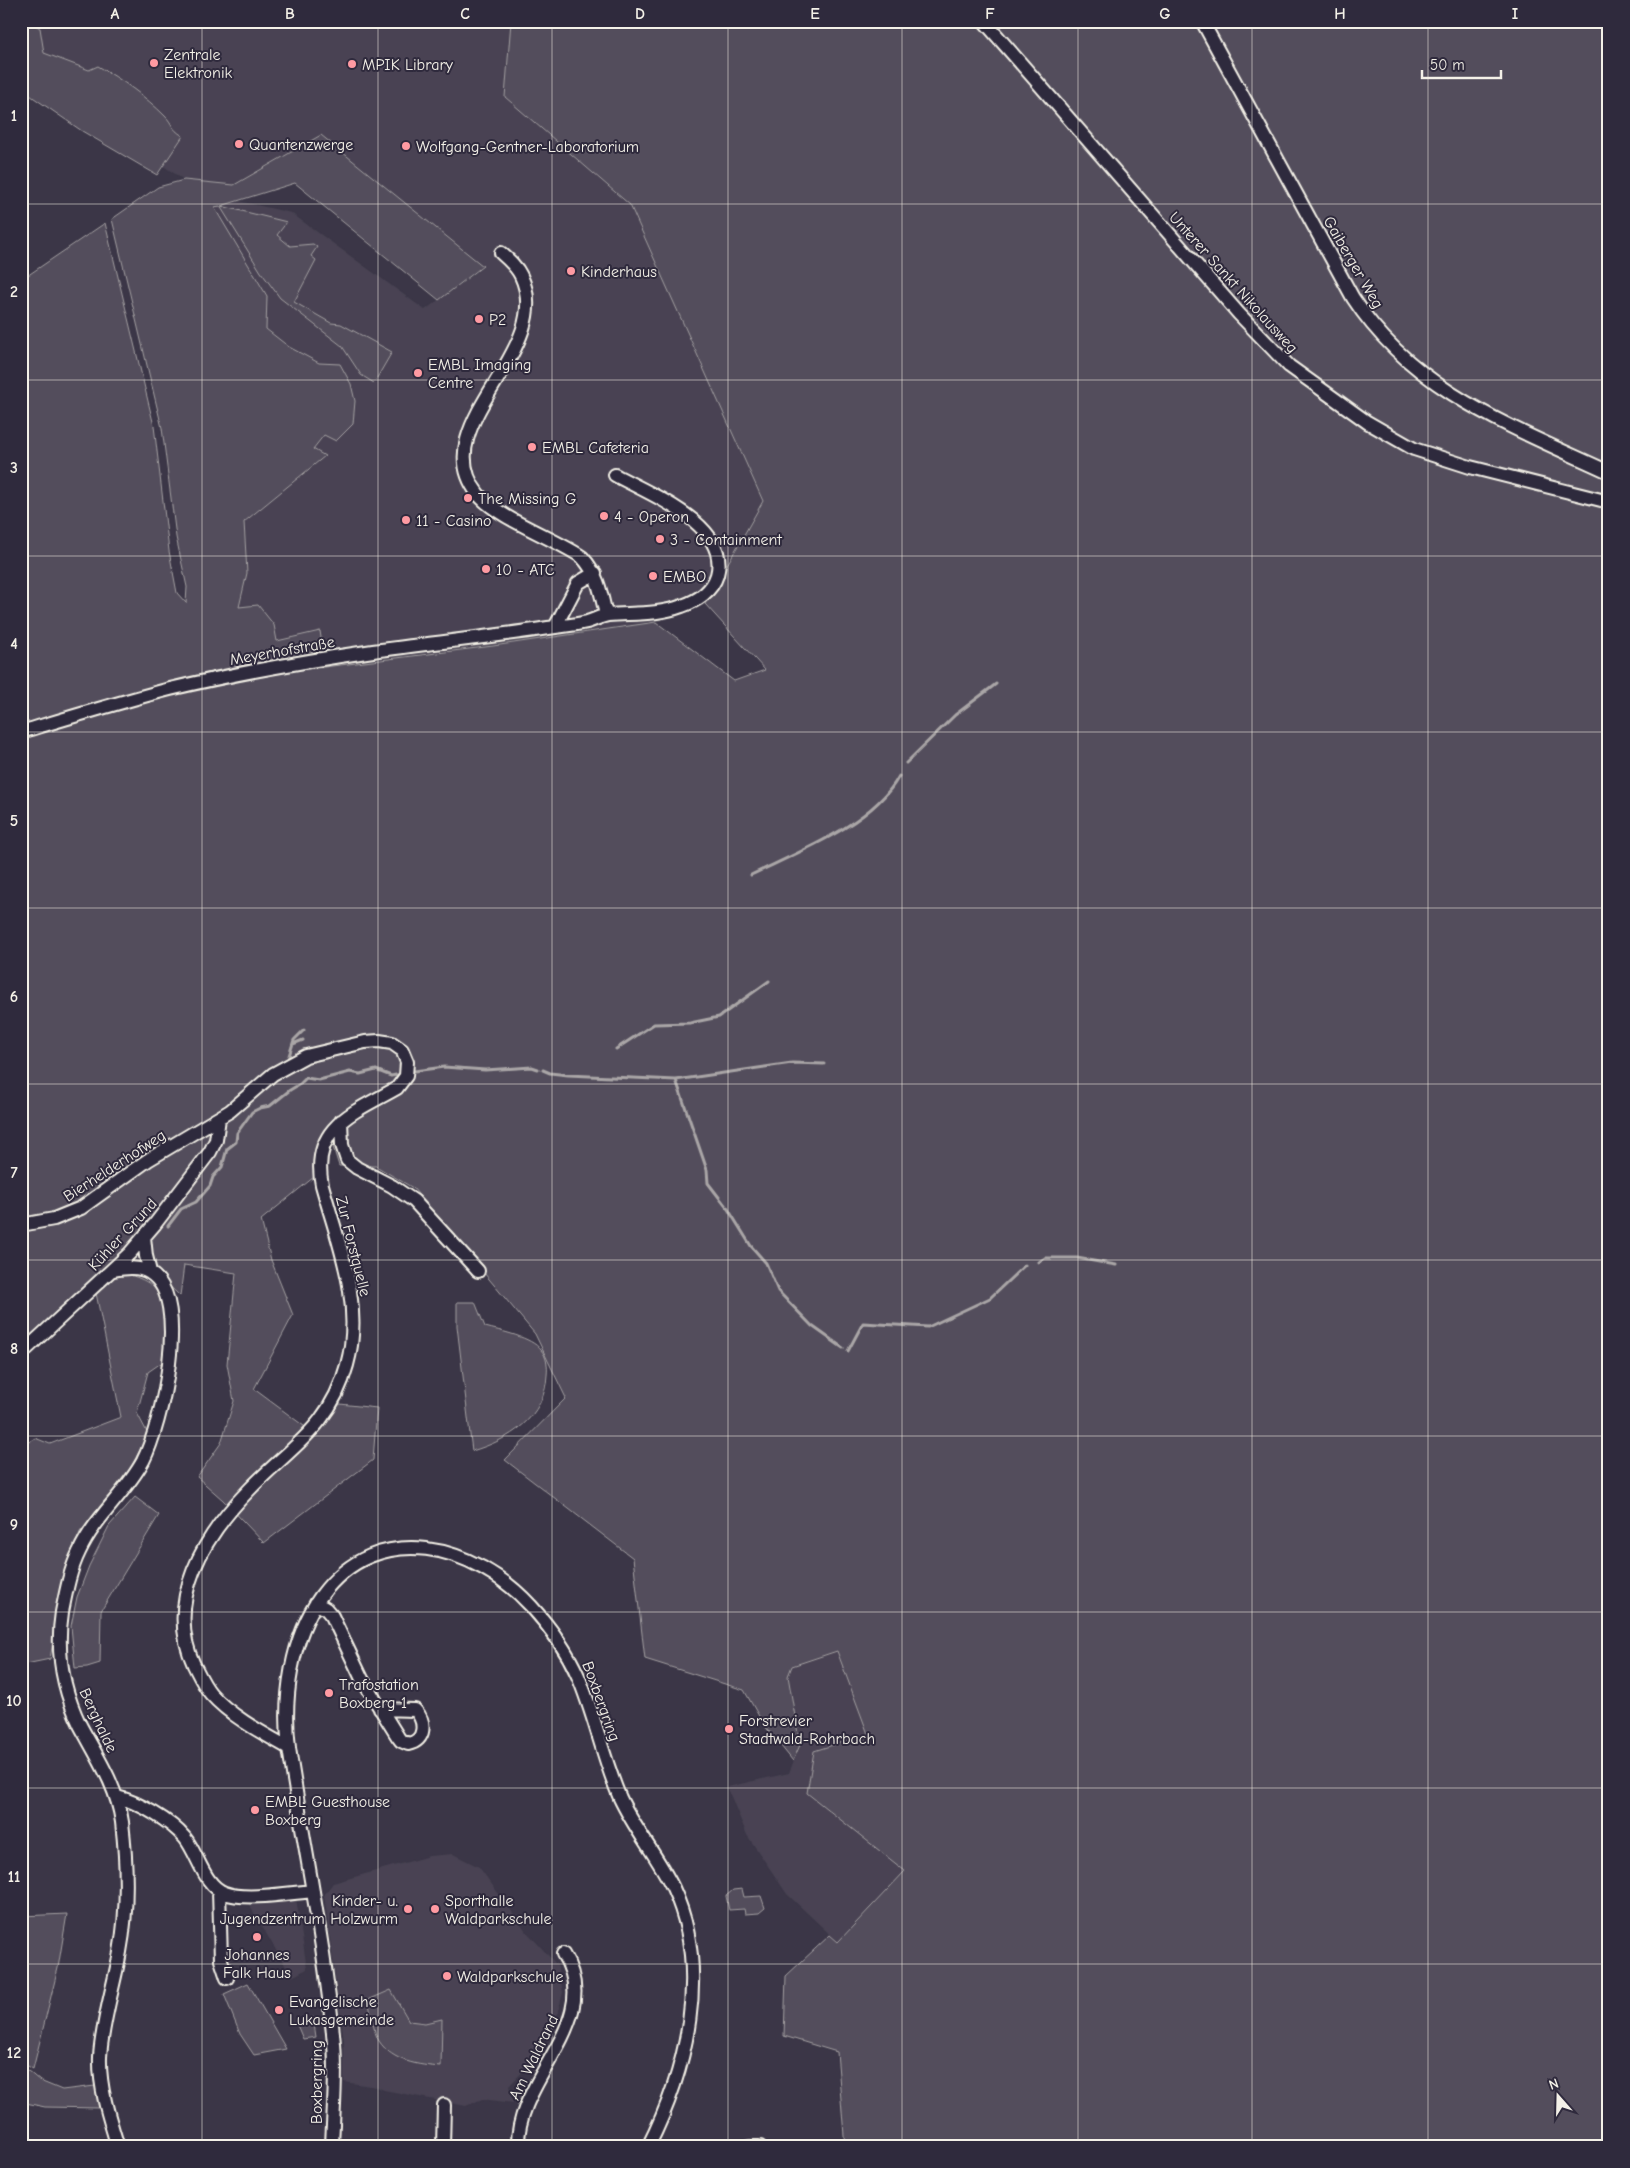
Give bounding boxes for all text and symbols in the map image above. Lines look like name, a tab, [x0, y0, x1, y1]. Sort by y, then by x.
text: A	[111, 5, 120, 23]
text: B	[285, 5, 295, 23]
text: C	[460, 5, 470, 23]
text: D	[635, 5, 645, 23]
text: E	[810, 5, 820, 23]
text: F	[985, 5, 995, 23]
text: G	[1159, 5, 1171, 23]
text: H	[1334, 5, 1346, 23]
text: I	[1512, 5, 1518, 23]
place label: Zentrale Elektronik	[164, 46, 233, 82]
scale bar	[1422, 48, 1501, 80]
place label: MPIK Library	[362, 56, 454, 74]
text: 50 m	[1430, 56, 1465, 74]
marker: Zentrale Elektronik	[148, 57, 160, 69]
marker: MPIK Library	[346, 58, 358, 70]
text: 1	[11, 107, 17, 125]
place label: Quantenzwerge	[249, 136, 353, 154]
marker: Quantenzwerge	[233, 138, 245, 150]
place label: Wolfgang-Gentner-Laboratorium	[416, 138, 639, 156]
marker: Wolfgang-Gentner-Laboratorium	[400, 140, 412, 152]
street label: Unterer Sankt Nikolausweg	[1165, 208, 1301, 357]
street label: Gaiberger Weg	[1320, 213, 1387, 312]
place label: Kinderhaus	[581, 263, 657, 281]
marker: Kinderhaus	[565, 265, 577, 277]
text: 2	[10, 283, 18, 301]
place label: P2	[489, 311, 506, 329]
marker: P2	[473, 313, 485, 325]
place label: EMBL Imaging Centre	[428, 356, 532, 392]
marker: EMBL Imaging Centre	[412, 367, 424, 379]
place label: EMBL Cafeteria	[542, 439, 649, 457]
marker: EMBL Cafeteria	[526, 441, 538, 453]
text: 3	[10, 459, 18, 477]
place label: The Missing G	[478, 490, 576, 508]
marker: The Missing G	[462, 492, 474, 504]
place label: 4 - Operon	[614, 508, 689, 526]
marker: 4 - Operon	[598, 510, 610, 522]
place label: 11 - Casino	[416, 512, 491, 530]
marker: 11 - Casino	[400, 514, 412, 526]
place label: 3 - Containment	[670, 531, 782, 549]
marker: 3 - Containment	[654, 533, 666, 545]
place label: 10 - ATC	[496, 561, 555, 579]
marker: 10 - ATC	[480, 563, 492, 575]
place label: EMBO	[663, 568, 706, 586]
marker: EMBO	[647, 570, 659, 582]
street label: Meyerhofstraße	[228, 633, 336, 669]
text: 4	[10, 635, 18, 653]
text: 5	[10, 812, 18, 830]
text: 6	[10, 988, 18, 1006]
street label: Bierhelderhofweg	[60, 1126, 169, 1206]
text: 7	[10, 1164, 18, 1182]
street label: Zur Forstquelle	[332, 1194, 374, 1298]
street label: Kühler Grund	[85, 1195, 161, 1275]
text: 8	[10, 1340, 18, 1358]
text: 9	[10, 1516, 18, 1534]
street label: Boxbergring	[578, 1659, 624, 1744]
place label: Trafostation Boxberg 1	[339, 1676, 419, 1712]
street label: Berghalde	[75, 1685, 121, 1756]
marker: Trafostation Boxberg 1	[323, 1687, 335, 1699]
text: 10	[6, 1692, 22, 1710]
place label: Forstrevier Stadtwald-Rohrbach	[739, 1712, 875, 1748]
marker: Forstrevier Stadtwald-Rohrbach	[723, 1723, 735, 1735]
place label: EMBL Guesthouse Boxberg	[265, 1793, 390, 1829]
marker: EMBL Guesthouse Boxberg	[249, 1804, 261, 1816]
text: 11	[8, 1868, 20, 1886]
place label: Kinder- u. Jugendzentrum Holzwurm	[220, 1892, 398, 1928]
place label: Sporthalle Waldparkschule	[445, 1892, 551, 1928]
marker: Kinder- u. Jugendzentrum Holzwurm	[402, 1903, 414, 1915]
marker: Sporthalle Waldparkschule	[429, 1903, 441, 1915]
marker: Johannes Falk Haus	[251, 1931, 263, 1943]
place label: Johannes Falk Haus	[223, 1946, 291, 1982]
place label: Waldparkschule	[457, 1968, 563, 1986]
marker: Waldparkschule	[441, 1970, 453, 1982]
place label: Evangelische Lukasgemeinde	[289, 1993, 394, 2029]
marker: Evangelische Lukasgemeinde	[273, 2004, 285, 2016]
street label: Am Waldrand	[506, 2012, 562, 2103]
street label: Boxbergring	[308, 2040, 326, 2124]
text: 12	[7, 2044, 21, 2062]
north arrow	[1532, 2070, 1582, 2120]
text: N	[1547, 2075, 1561, 2094]

